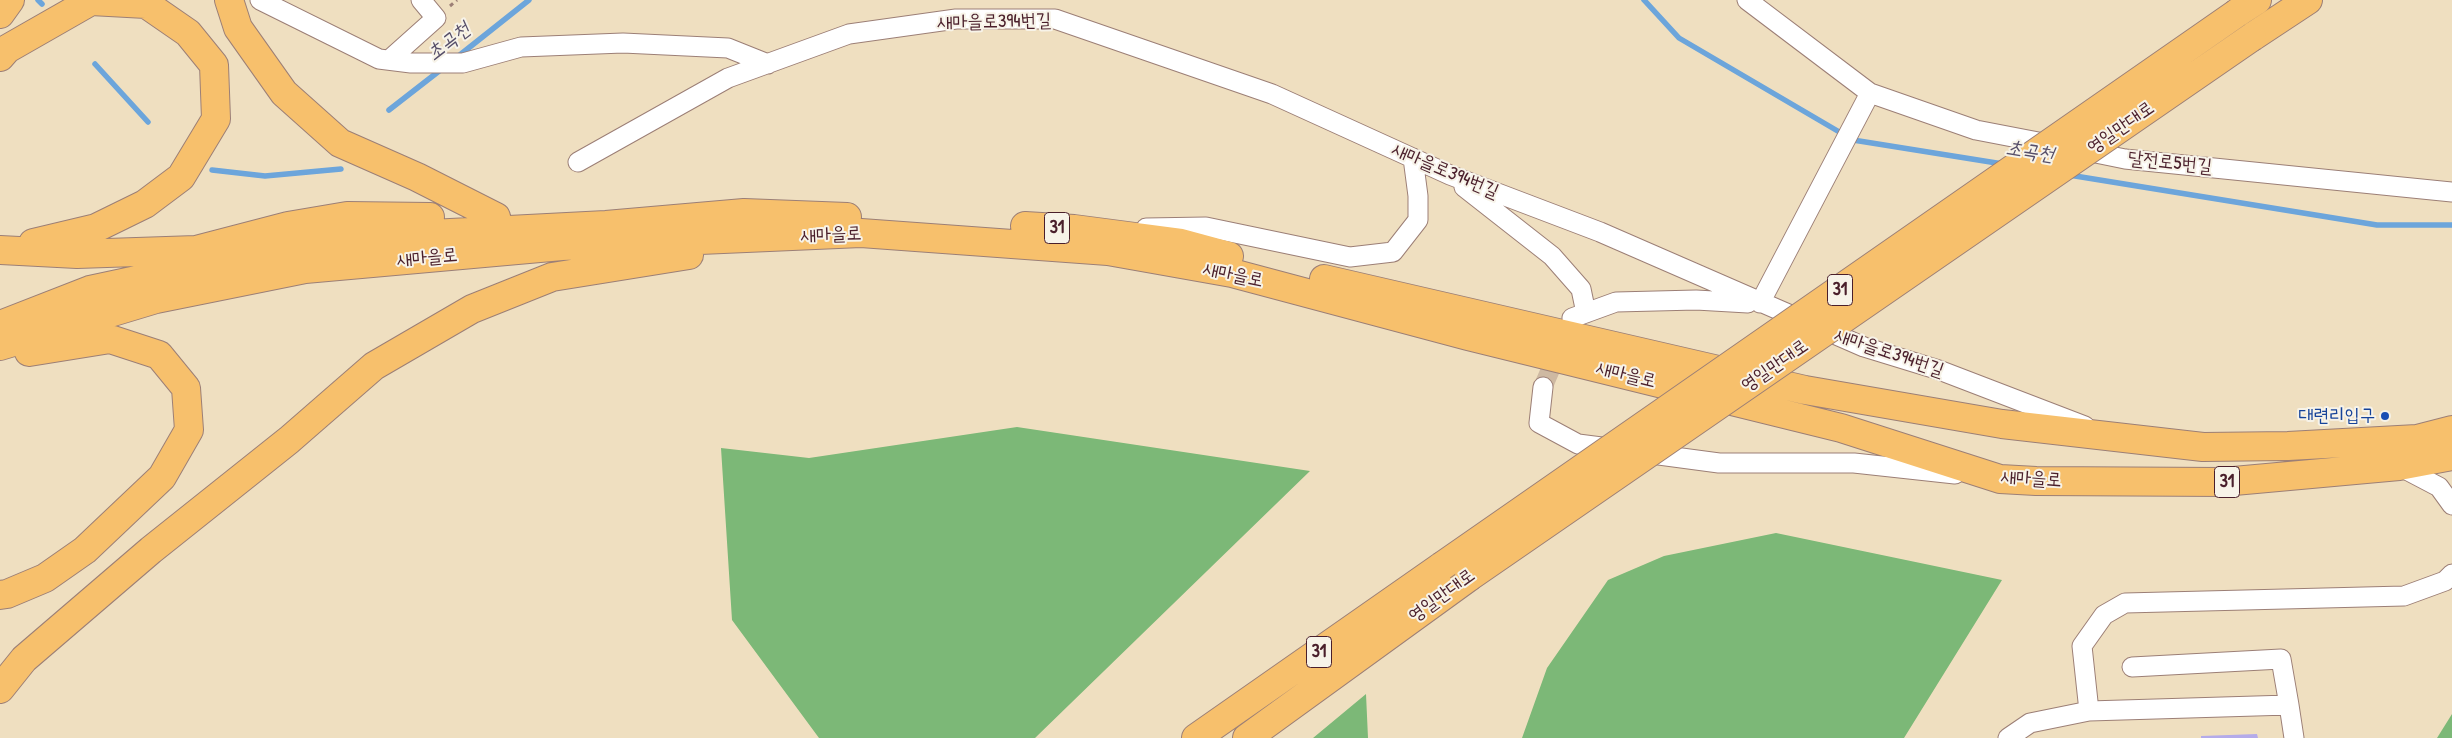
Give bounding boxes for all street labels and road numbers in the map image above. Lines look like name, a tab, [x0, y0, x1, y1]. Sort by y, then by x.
street label: 새마을로394번길	[937, 10, 1051, 34]
street label: 영일만대로	[2083, 97, 2159, 159]
street label: 새마을로394번길	[1388, 138, 1502, 204]
street label: 달전로5번길	[2127, 147, 2213, 179]
road number: 31	[1044, 212, 1070, 244]
street label: 새마을로	[800, 223, 862, 247]
street label: 새마을로	[396, 244, 458, 272]
street label: 새마을로	[1201, 257, 1265, 293]
road number: 31	[1828, 274, 1852, 306]
street label: 새마을로394번길	[1831, 324, 1947, 382]
street label: 영일만대로	[1737, 335, 1813, 397]
street label: 새마을로	[1594, 357, 1658, 393]
street label: 새마을로	[2000, 465, 2062, 493]
road number: 31	[2214, 467, 2240, 498]
street label: 영일만대로	[1404, 564, 1480, 628]
road number: 31	[1306, 636, 1332, 668]

